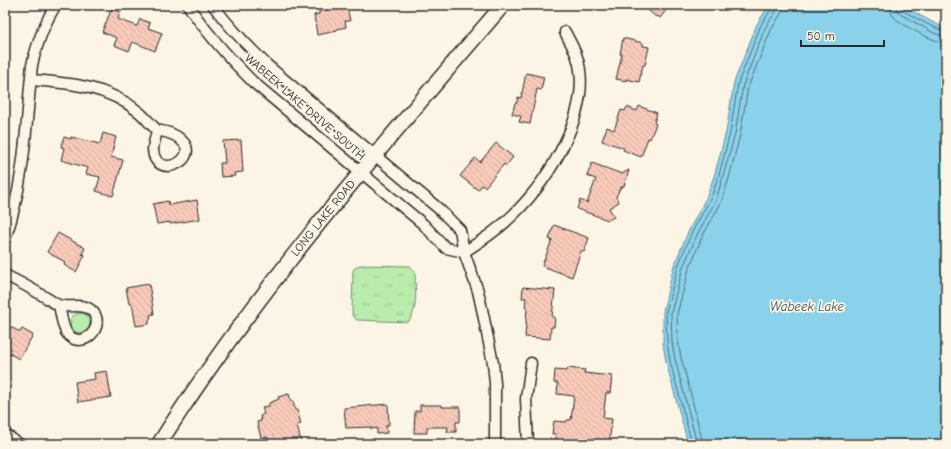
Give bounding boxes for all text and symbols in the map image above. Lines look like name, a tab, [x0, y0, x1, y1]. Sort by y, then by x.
scale bar	[801, 22, 884, 48]
text: 50 m	[807, 29, 835, 43]
street label: WABEEK LAKE DRIVE SOUTH	[242, 51, 368, 163]
street label: LONG LAKE ROAD	[288, 177, 358, 259]
water label: Wabeek Lake	[770, 299, 844, 314]

